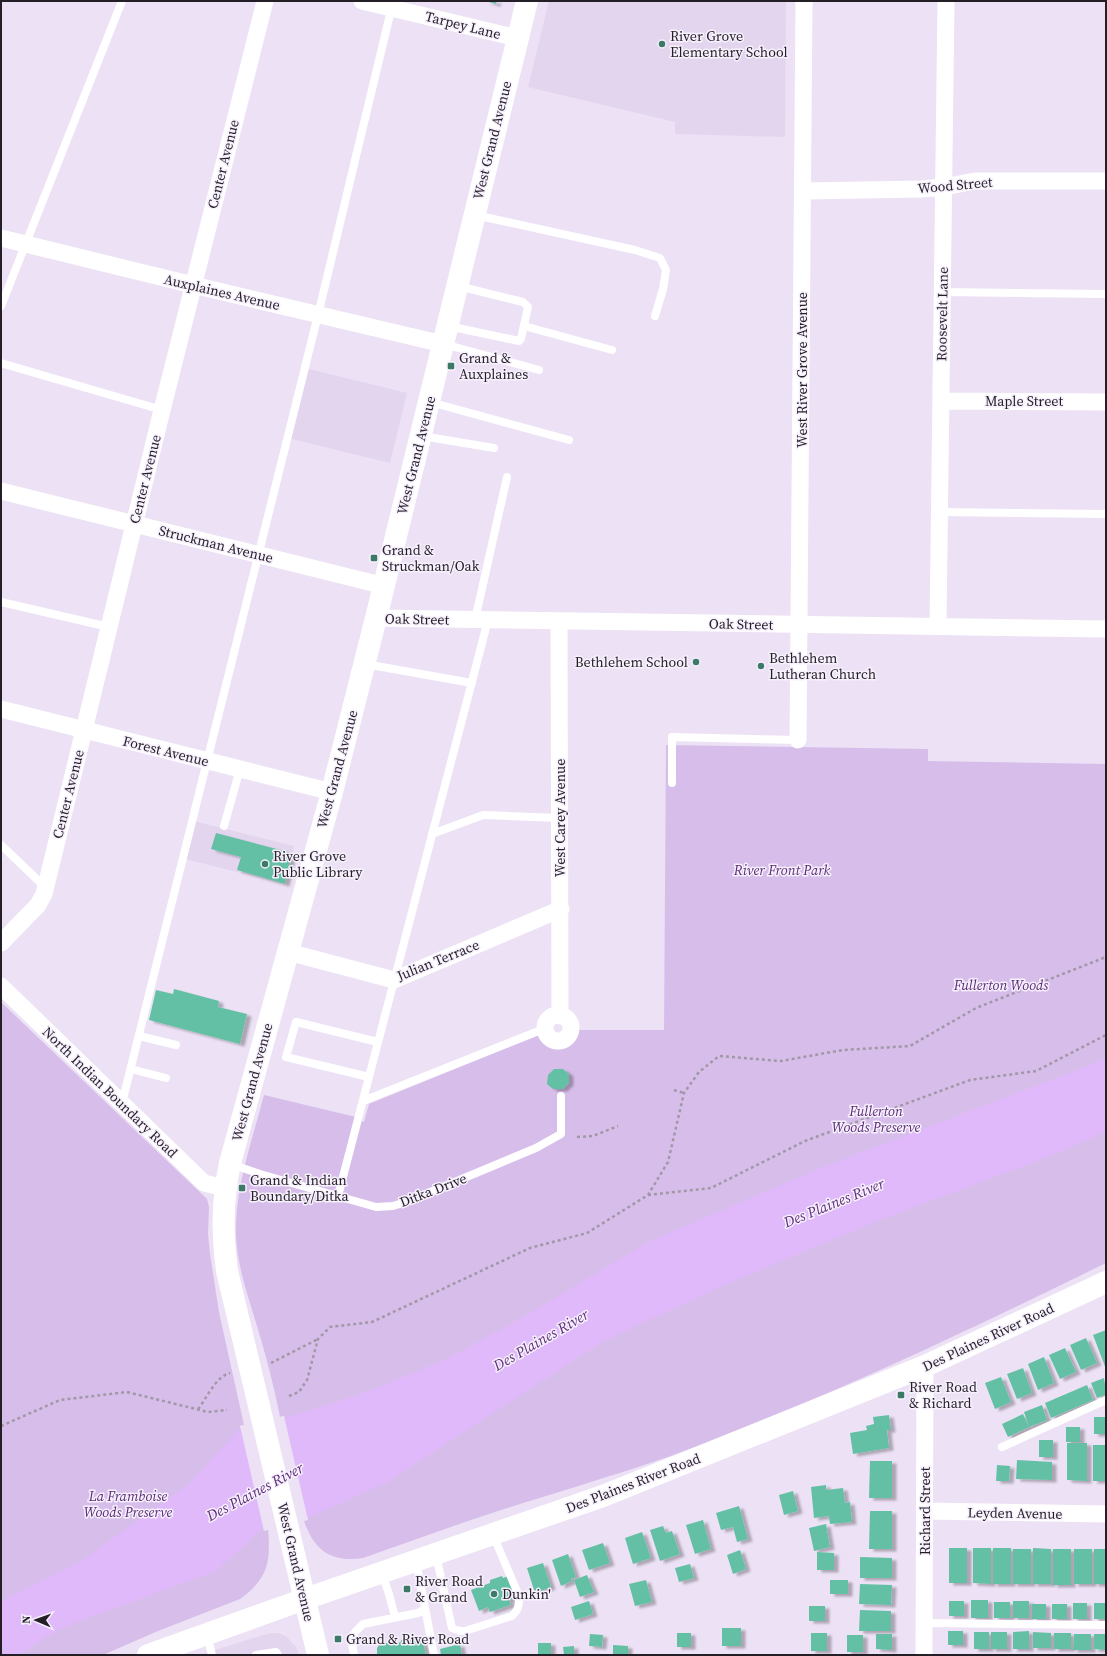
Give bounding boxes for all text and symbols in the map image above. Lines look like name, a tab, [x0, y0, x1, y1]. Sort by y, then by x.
street label: Tarpey Lane	[423, 6, 503, 44]
place label: River Grove Elementary School	[670, 26, 788, 62]
marker: River Grove Elementary School	[657, 39, 667, 49]
street label: West Grand Avenue	[468, 79, 516, 201]
street label: Center Avenue	[202, 117, 244, 211]
street label: Wood Street	[917, 172, 994, 198]
street label: Roosevelt Lane	[931, 267, 953, 361]
street label: Auxplaines Avenue	[162, 269, 282, 315]
street label: West River Grove Avenue	[792, 292, 812, 448]
place label: Grand & Auxplaines	[459, 348, 528, 384]
marker: Grand & Auxplaines	[446, 361, 456, 371]
street label: Maple Street	[985, 391, 1063, 411]
street label: West Grand Avenue	[392, 394, 440, 516]
street label: Center Avenue	[124, 432, 166, 526]
street label: Struckman Avenue	[157, 520, 275, 568]
place label: Grand & Struckman/Oak	[382, 540, 480, 576]
marker: Grand & Struckman/Oak	[369, 553, 379, 563]
street label: Oak Street	[385, 608, 450, 630]
street label: Oak Street	[709, 613, 774, 635]
place label: Bethlehem Lutheran Church	[769, 648, 876, 684]
place label: Bethlehem School	[575, 652, 688, 672]
marker: Bethlehem School	[691, 657, 701, 667]
marker: Bethlehem Lutheran Church	[756, 661, 766, 671]
street label: West Grand Avenue	[312, 708, 362, 830]
street label: Forest Avenue	[121, 731, 211, 771]
street label: Center Avenue	[47, 747, 89, 841]
street label: West Carey Avenue	[550, 759, 570, 877]
place label: River Grove Public Library	[273, 846, 363, 882]
marker: River Grove Public Library	[260, 859, 270, 869]
park label: River Front Park	[733, 860, 831, 880]
street label: Julian Terrace	[393, 934, 482, 986]
park label: Fullerton Woods	[953, 975, 1049, 995]
street label: West Grand Avenue	[227, 1021, 277, 1143]
street label: North Indian Boundary Road	[38, 1022, 182, 1162]
park label: Fullerton Woods Preserve	[832, 1101, 921, 1137]
street label: Ditka Drive	[397, 1168, 469, 1212]
place label: Grand & Indian Boundary/Ditka	[250, 1170, 349, 1206]
water label: Des Plaines River	[779, 1172, 888, 1233]
marker: Grand & Indian Boundary/Ditka	[237, 1183, 247, 1193]
street label: Des Plaines River Road	[919, 1298, 1057, 1376]
water label: Des Plaines River	[488, 1303, 593, 1376]
place label: River Road & Richard	[909, 1377, 977, 1413]
marker: River Road & Richard	[896, 1390, 906, 1400]
street label: Des Plaines River Road	[563, 1448, 703, 1518]
water label: Des Plaines River	[202, 1457, 308, 1526]
street label: Richard Street	[915, 1466, 935, 1555]
park label: La Framboise Woods Preserve	[84, 1486, 173, 1522]
street label: West Grand Avenue	[273, 1501, 319, 1623]
street label: Leyden Avenue	[967, 1502, 1063, 1524]
place label: River Road & Grand	[415, 1571, 483, 1607]
marker: River Road & Grand	[402, 1584, 412, 1594]
place label: Dunkin'	[502, 1584, 551, 1604]
marker: Dunkin'	[489, 1589, 499, 1599]
north arrow	[16, 1600, 56, 1640]
text: N	[19, 1615, 34, 1624]
place label: Grand & River Road	[346, 1629, 469, 1649]
marker: Grand & River Road	[333, 1634, 343, 1644]

